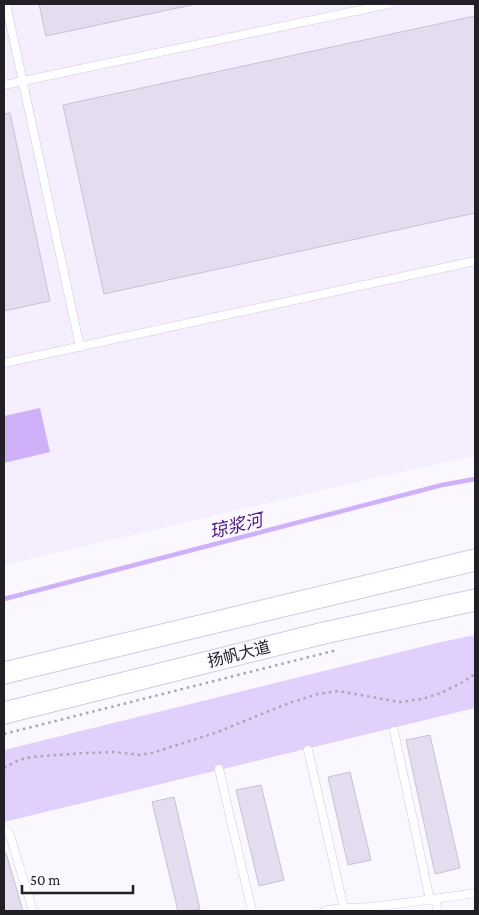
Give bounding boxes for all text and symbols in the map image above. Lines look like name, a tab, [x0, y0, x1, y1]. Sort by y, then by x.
water label: 琼浆河	[207, 509, 268, 542]
street label: 扬帆大道	[206, 638, 272, 670]
scale bar	[22, 862, 134, 894]
text: 50 m	[30, 872, 60, 888]

